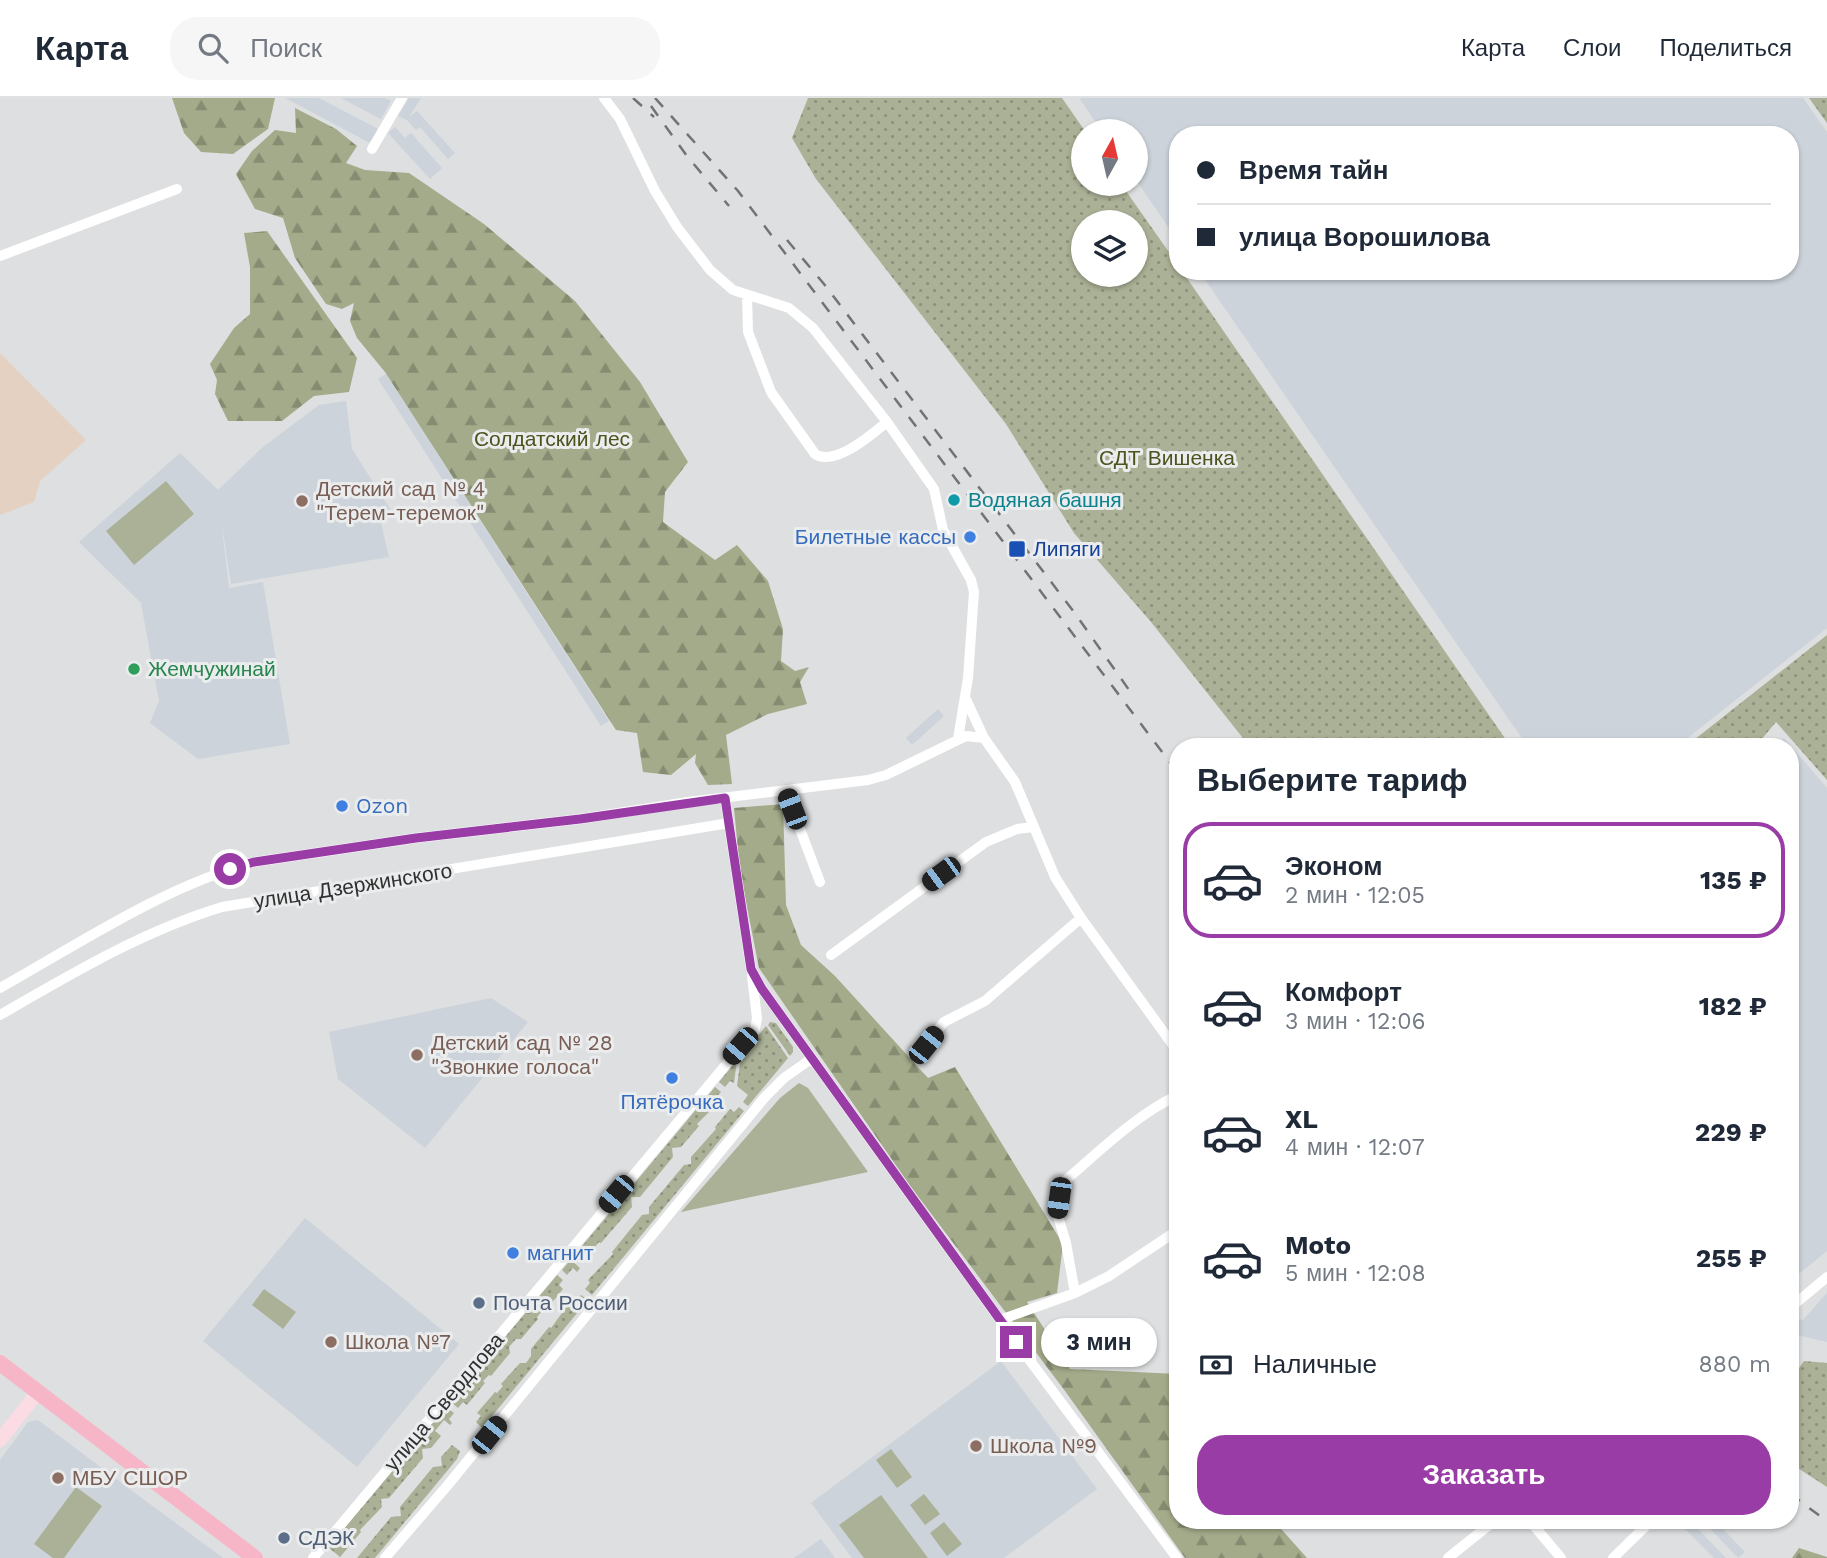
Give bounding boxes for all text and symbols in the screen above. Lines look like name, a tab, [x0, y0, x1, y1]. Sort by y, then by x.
search box	[170, 17, 660, 80]
text: Карта	[35, 29, 128, 68]
icon: search	[194, 29, 232, 67]
text: Поиск	[250, 33, 322, 63]
text: Карта	[1461, 34, 1525, 62]
text: Слои	[1563, 34, 1621, 62]
text: Поделиться	[1659, 34, 1792, 62]
north arrow	[1071, 119, 1148, 196]
map controls	[1071, 119, 1148, 287]
text: Время тайн	[1239, 155, 1389, 185]
button: layers	[1071, 210, 1148, 287]
text: улица Ворошилова	[1239, 222, 1490, 252]
park label: Солдатский лес	[474, 426, 630, 451]
park label: СДТ Вишенка	[1099, 445, 1235, 470]
place label: Детский сад № 4 "Терем-теремок"	[316, 476, 485, 525]
place label: Водяная башня	[968, 487, 1122, 512]
marker: Водяная башня	[946, 492, 962, 508]
marker: Детский сад № 4 "Терем-теремок"	[294, 493, 310, 509]
place label: Билетные кассы	[795, 524, 956, 549]
marker: Билетные кассы	[962, 529, 978, 545]
place label: Липяги	[1033, 536, 1101, 561]
marker: Липяги	[1007, 539, 1027, 559]
place label: Жемчужинай	[148, 656, 276, 681]
marker: Жемчужинай	[126, 661, 142, 677]
text: Выберите тариф	[1197, 761, 1468, 799]
car	[775, 786, 810, 832]
place label: Ozon	[356, 793, 408, 818]
marker: Ozon	[334, 798, 350, 814]
icon: car	[1201, 849, 1264, 912]
text: Эконом	[1285, 851, 1383, 881]
route start	[214, 853, 246, 885]
car	[918, 853, 965, 895]
street label: улица Дзержинского	[252, 857, 454, 914]
text: 135 ₽	[1700, 865, 1767, 895]
text: 2 мин · 12:05	[1285, 882, 1425, 909]
icon: car	[1201, 975, 1264, 1038]
text: Комфорт	[1285, 977, 1402, 1007]
text: 182 ₽	[1699, 991, 1767, 1021]
text: 3 мин · 12:06	[1285, 1008, 1426, 1035]
car	[905, 1022, 948, 1068]
car	[719, 1023, 762, 1069]
place label: Детский сад № 28 "Звонкие голоса"	[431, 1030, 613, 1079]
marker: Детский сад № 28 "Звонкие голоса"	[409, 1047, 425, 1063]
marker: Пятёрочка	[664, 1070, 680, 1086]
place label: Пятёрочка	[621, 1089, 724, 1114]
icon: car	[1201, 1101, 1264, 1164]
text: XL	[1285, 1104, 1318, 1134]
text: 229 ₽	[1695, 1117, 1767, 1147]
text: 4 мин · 12:07	[1285, 1134, 1425, 1161]
car	[595, 1171, 638, 1217]
car	[1046, 1176, 1073, 1220]
icon: car	[1201, 1227, 1264, 1290]
text: Moto	[1285, 1230, 1351, 1260]
place label: магнит	[527, 1240, 594, 1265]
text: 255 ₽	[1696, 1243, 1767, 1273]
marker: магнит	[505, 1245, 521, 1261]
text: 5 мин · 12:08	[1285, 1260, 1426, 1287]
place label: Почта России	[493, 1290, 628, 1315]
marker: Почта России	[471, 1295, 487, 1311]
callout: 3 мин	[1040, 1318, 1156, 1366]
route end	[1000, 1326, 1032, 1358]
street label: улица Свердлова	[378, 1327, 509, 1476]
place label: Школа №7	[345, 1329, 451, 1354]
text: 3 мин	[1066, 1329, 1132, 1356]
marker: Школа №7	[323, 1334, 339, 1350]
icon: cash	[1197, 1346, 1235, 1384]
text: Наличные	[1253, 1349, 1377, 1379]
text: 880 m	[1699, 1351, 1771, 1378]
car	[468, 1412, 511, 1458]
place label: Школа №9	[990, 1433, 1097, 1458]
button: Заказать	[1197, 1435, 1771, 1515]
marker: Школа №9	[968, 1438, 984, 1454]
place label: МБУ СШОР	[72, 1465, 188, 1490]
marker: МБУ СШОР	[50, 1470, 66, 1486]
place label: СДЭК	[298, 1525, 355, 1550]
marker: СДЭК	[276, 1530, 292, 1546]

